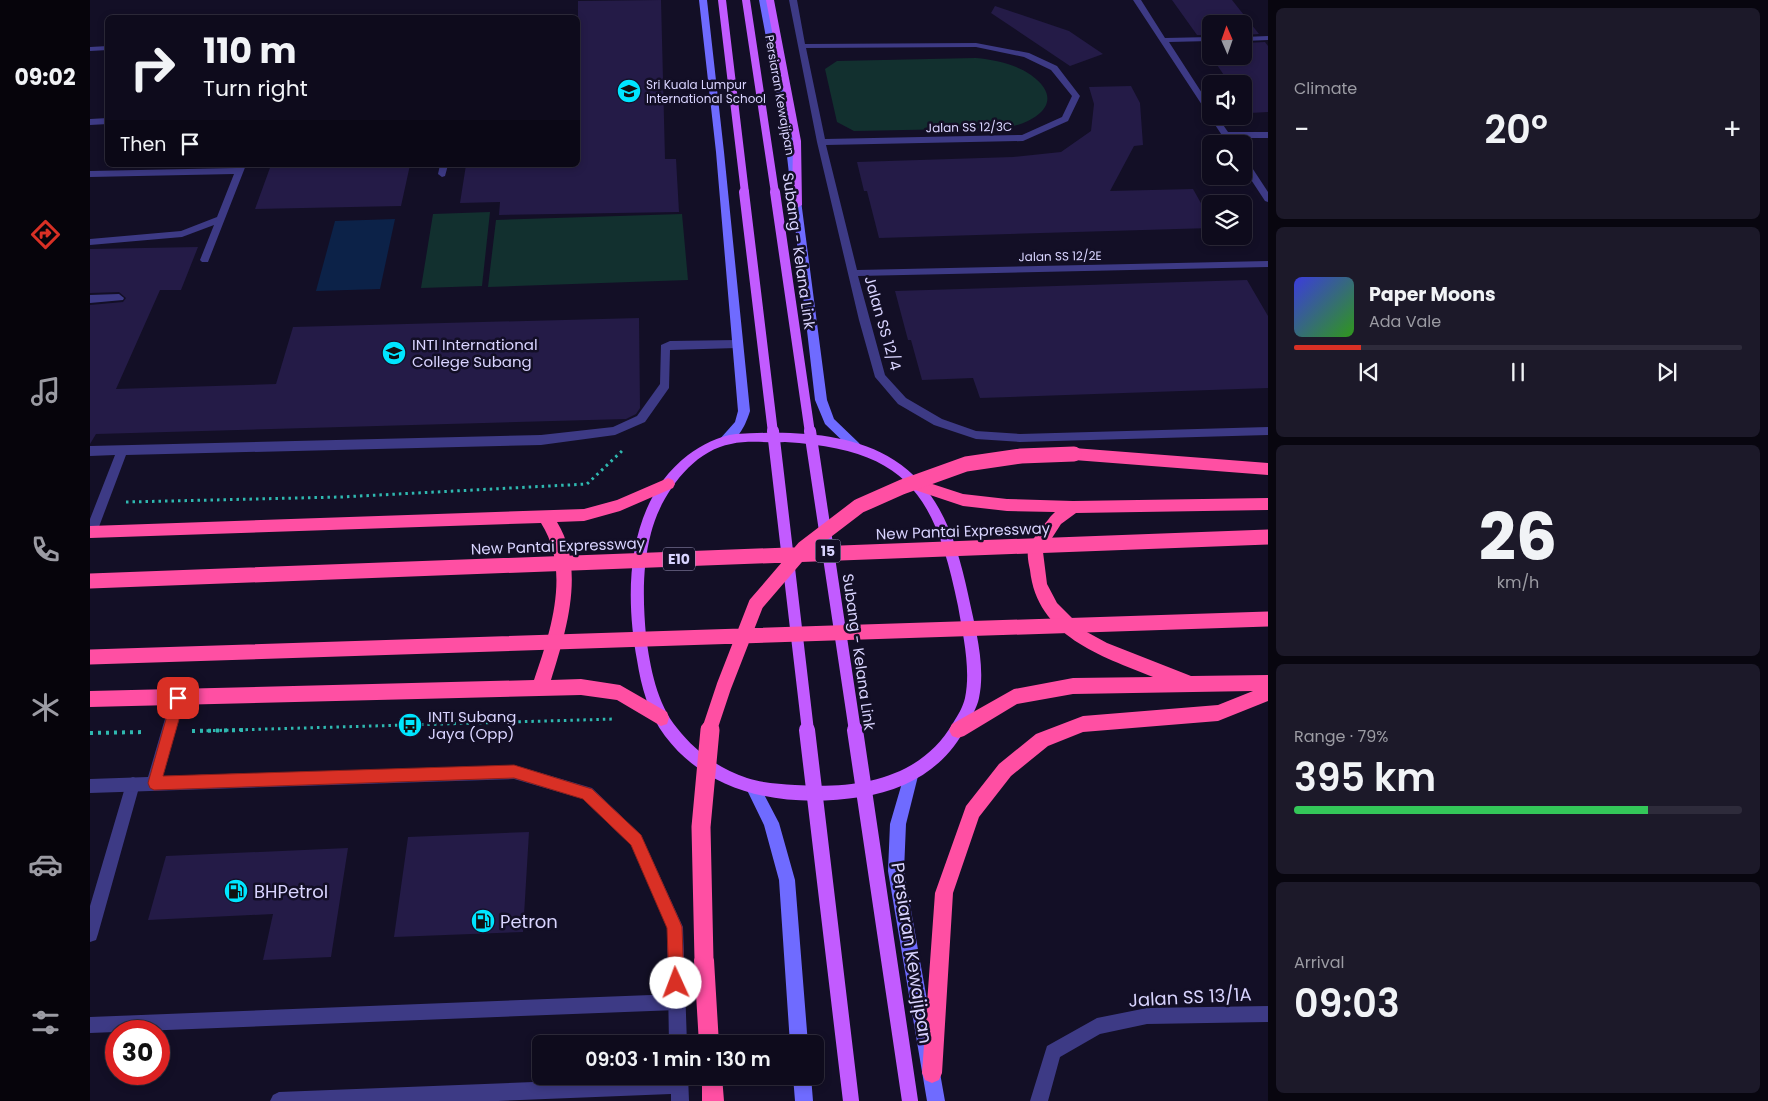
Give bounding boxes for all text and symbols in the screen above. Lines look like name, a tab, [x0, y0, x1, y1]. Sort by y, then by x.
north arrow	[1202, 15, 1252, 65]
map controls	[1202, 15, 1252, 245]
text: 110 m	[203, 26, 297, 75]
street label: Persiaran Kewajipan	[761, 33, 799, 157]
icon: right	[120, 35, 185, 100]
text: 09:02	[14, 62, 76, 93]
text: Turn right	[203, 73, 308, 104]
button: sound	[1202, 75, 1252, 125]
place label: Sri Kuala Lumpur International School	[646, 76, 766, 107]
text: Climate	[1294, 77, 1357, 100]
school or university icon: Sri Kuala Lumpur International School	[616, 78, 642, 104]
text: 20°	[1485, 103, 1548, 156]
text: −	[1294, 110, 1309, 149]
text: +	[1723, 110, 1742, 149]
street label: Jalan SS 12/3C	[926, 118, 1012, 136]
icon: arrive	[176, 130, 204, 158]
text: Then	[120, 131, 166, 158]
button: search	[1202, 135, 1252, 185]
street label: Subang - Kelana Link	[778, 171, 820, 331]
button: layers	[1202, 195, 1252, 245]
icon: directions	[28, 217, 63, 252]
street label: Jalan SS 12/2E	[1018, 247, 1102, 265]
street label: Jalan SS 12/4	[860, 273, 906, 373]
text: Paper Moons	[1369, 281, 1496, 308]
text: Ada Vale	[1369, 310, 1441, 333]
place label: INTI International College Subang	[412, 334, 538, 372]
school or university icon: INTI International College Subang	[381, 340, 407, 366]
icon: previous	[1355, 358, 1383, 386]
icon: pause	[1504, 358, 1532, 386]
icon: next	[1653, 358, 1681, 386]
icon: music	[28, 374, 63, 409]
text: 26	[1479, 492, 1557, 583]
street label: New Pantai Expressway	[876, 517, 1051, 545]
icon: phone	[28, 532, 63, 567]
street label: New Pantai Expressway	[471, 532, 646, 560]
road number: 15	[816, 540, 840, 562]
road number: E10	[663, 548, 695, 570]
text: km/h	[1497, 571, 1539, 594]
street label: Subang - Kelana Link	[838, 572, 880, 732]
pin	[157, 677, 199, 719]
icon: arrive	[164, 684, 192, 712]
icon: climate	[28, 690, 63, 725]
place label: INTI Subang Jaya (Opp)	[428, 706, 516, 744]
bus stop icon: INTI Subang Jaya (Opp)	[397, 712, 423, 738]
text: Range · 79%	[1294, 725, 1388, 748]
text: 395 km	[1294, 751, 1436, 804]
icon: car	[28, 847, 63, 882]
street label: Persiaran Kewajipan	[885, 861, 939, 1045]
fuel station icon: BHPetrol	[223, 878, 249, 904]
place label: BHPetrol	[254, 879, 328, 904]
fuel station icon: Petron	[470, 908, 496, 934]
place label: Petron	[500, 909, 558, 934]
text: Arrival	[1294, 951, 1344, 974]
position arrow	[649, 956, 701, 1008]
text: 09:03	[1294, 977, 1400, 1030]
street label: Jalan SS 13/1A	[1128, 981, 1252, 1013]
icon: filters	[28, 1005, 63, 1040]
speed limit sign: 30	[105, 1020, 170, 1085]
text: 09:03 · 1 min · 130 m	[585, 1046, 771, 1073]

